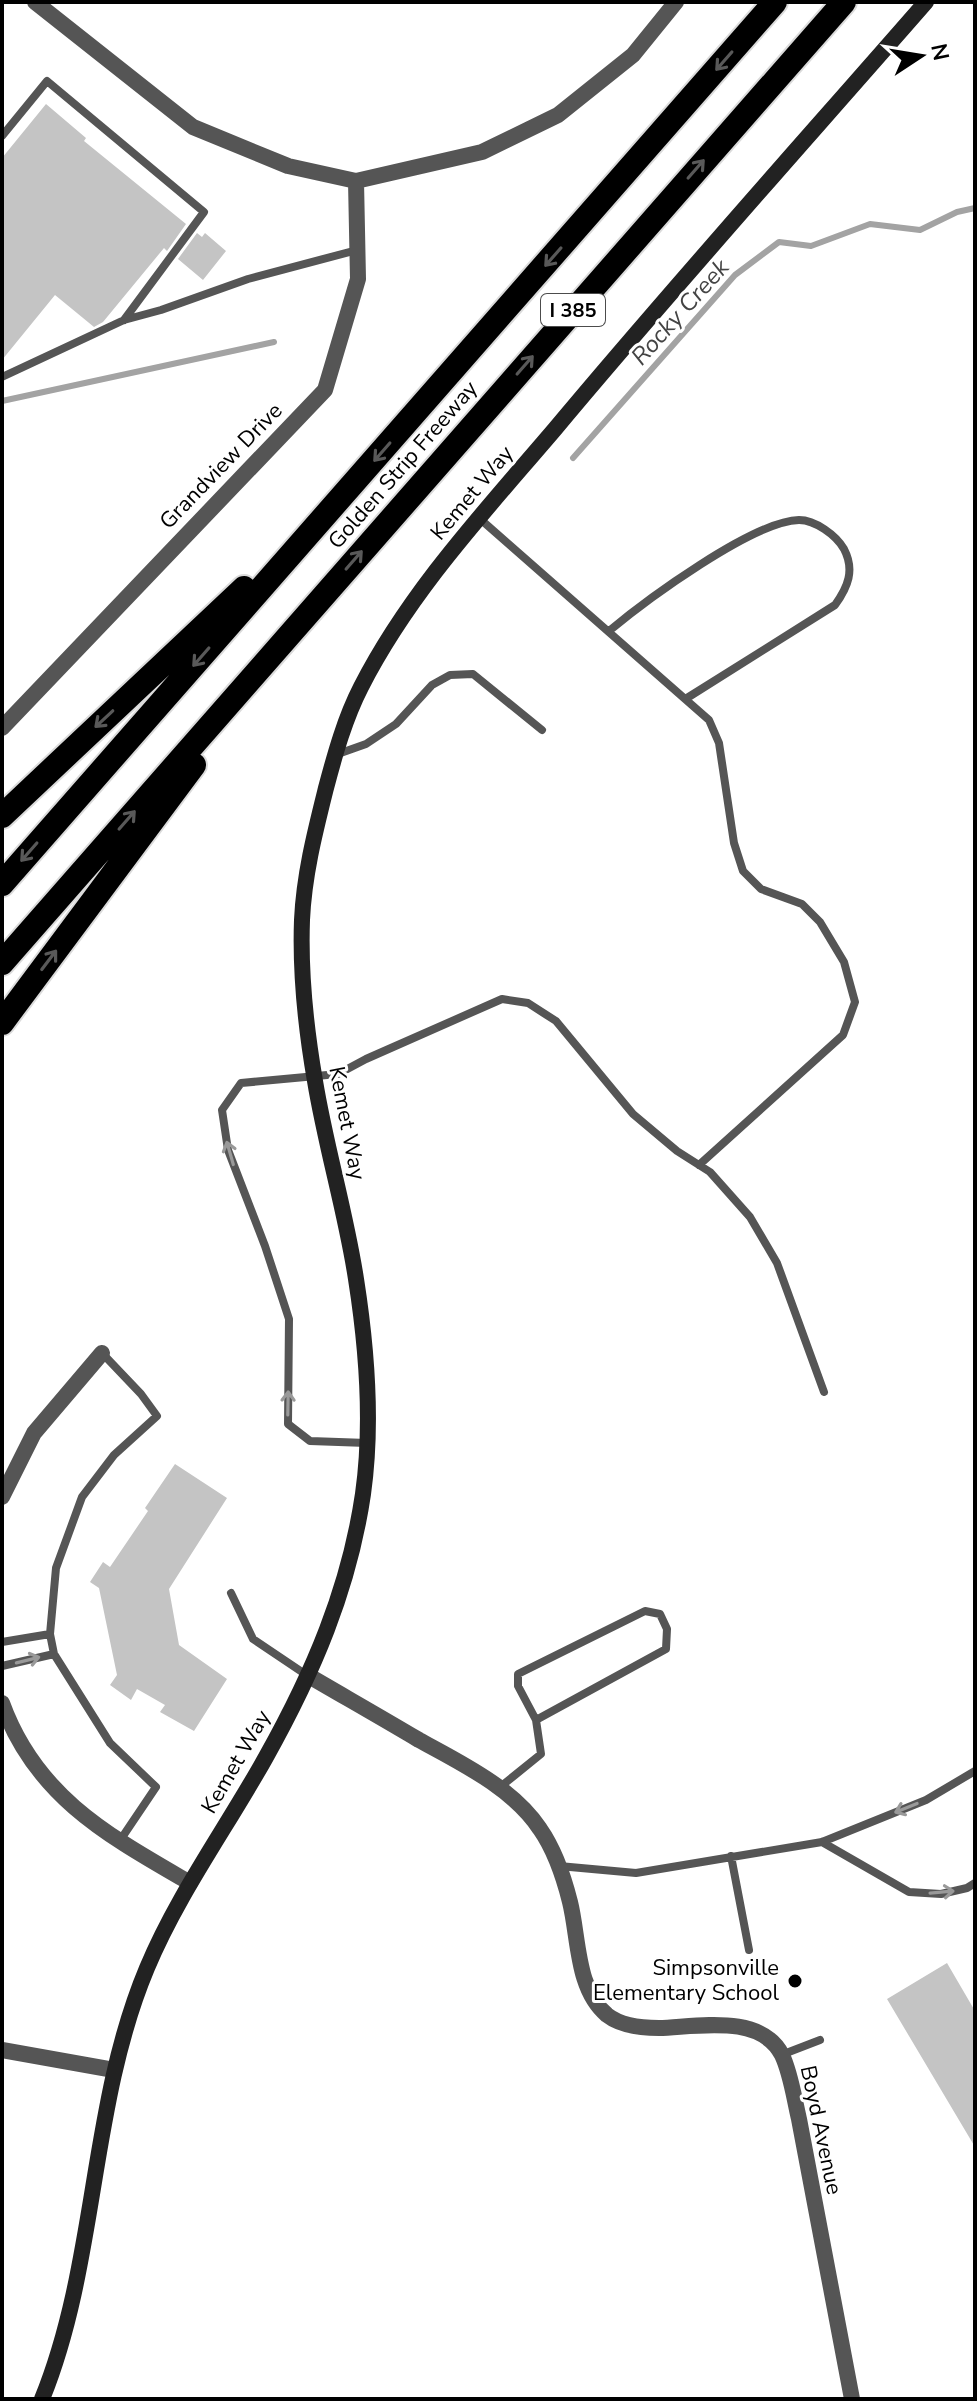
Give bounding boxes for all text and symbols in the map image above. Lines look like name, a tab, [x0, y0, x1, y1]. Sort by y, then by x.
north arrow	[881, 16, 961, 96]
text: N	[923, 41, 956, 63]
one-way arrow	[715, 50, 733, 70]
one-way arrow	[687, 159, 705, 179]
one-way arrow	[544, 246, 562, 266]
water label: Rocky Creek	[624, 251, 737, 372]
road number: I 385	[541, 294, 605, 326]
one-way arrow	[516, 355, 534, 375]
street label: Golden Strip Freeway	[322, 374, 485, 556]
street label: Grandview Drive	[153, 396, 289, 536]
street label: Kemet Way	[424, 439, 521, 547]
one-way arrow	[373, 442, 391, 462]
one-way arrow	[345, 551, 363, 571]
one-way arrow	[193, 647, 211, 667]
one-way arrow	[94, 709, 114, 728]
one-way arrow	[118, 811, 136, 831]
one-way arrow	[21, 842, 39, 862]
one-way arrow	[40, 950, 57, 972]
street label: Kemet Way	[321, 1064, 373, 1183]
one-way arrow	[222, 1141, 237, 1166]
one-way arrow	[281, 1390, 296, 1417]
one-way arrow	[15, 1652, 40, 1667]
street label: Kemet Way	[194, 1704, 278, 1819]
one-way arrow	[894, 1801, 919, 1816]
one-way arrow	[928, 1884, 955, 1899]
place label: Simpsonville Elementary School	[593, 1953, 779, 2008]
marker: Simpsonville Elementary School	[786, 1972, 804, 1990]
street label: Boyd Avenue	[793, 2063, 849, 2197]

